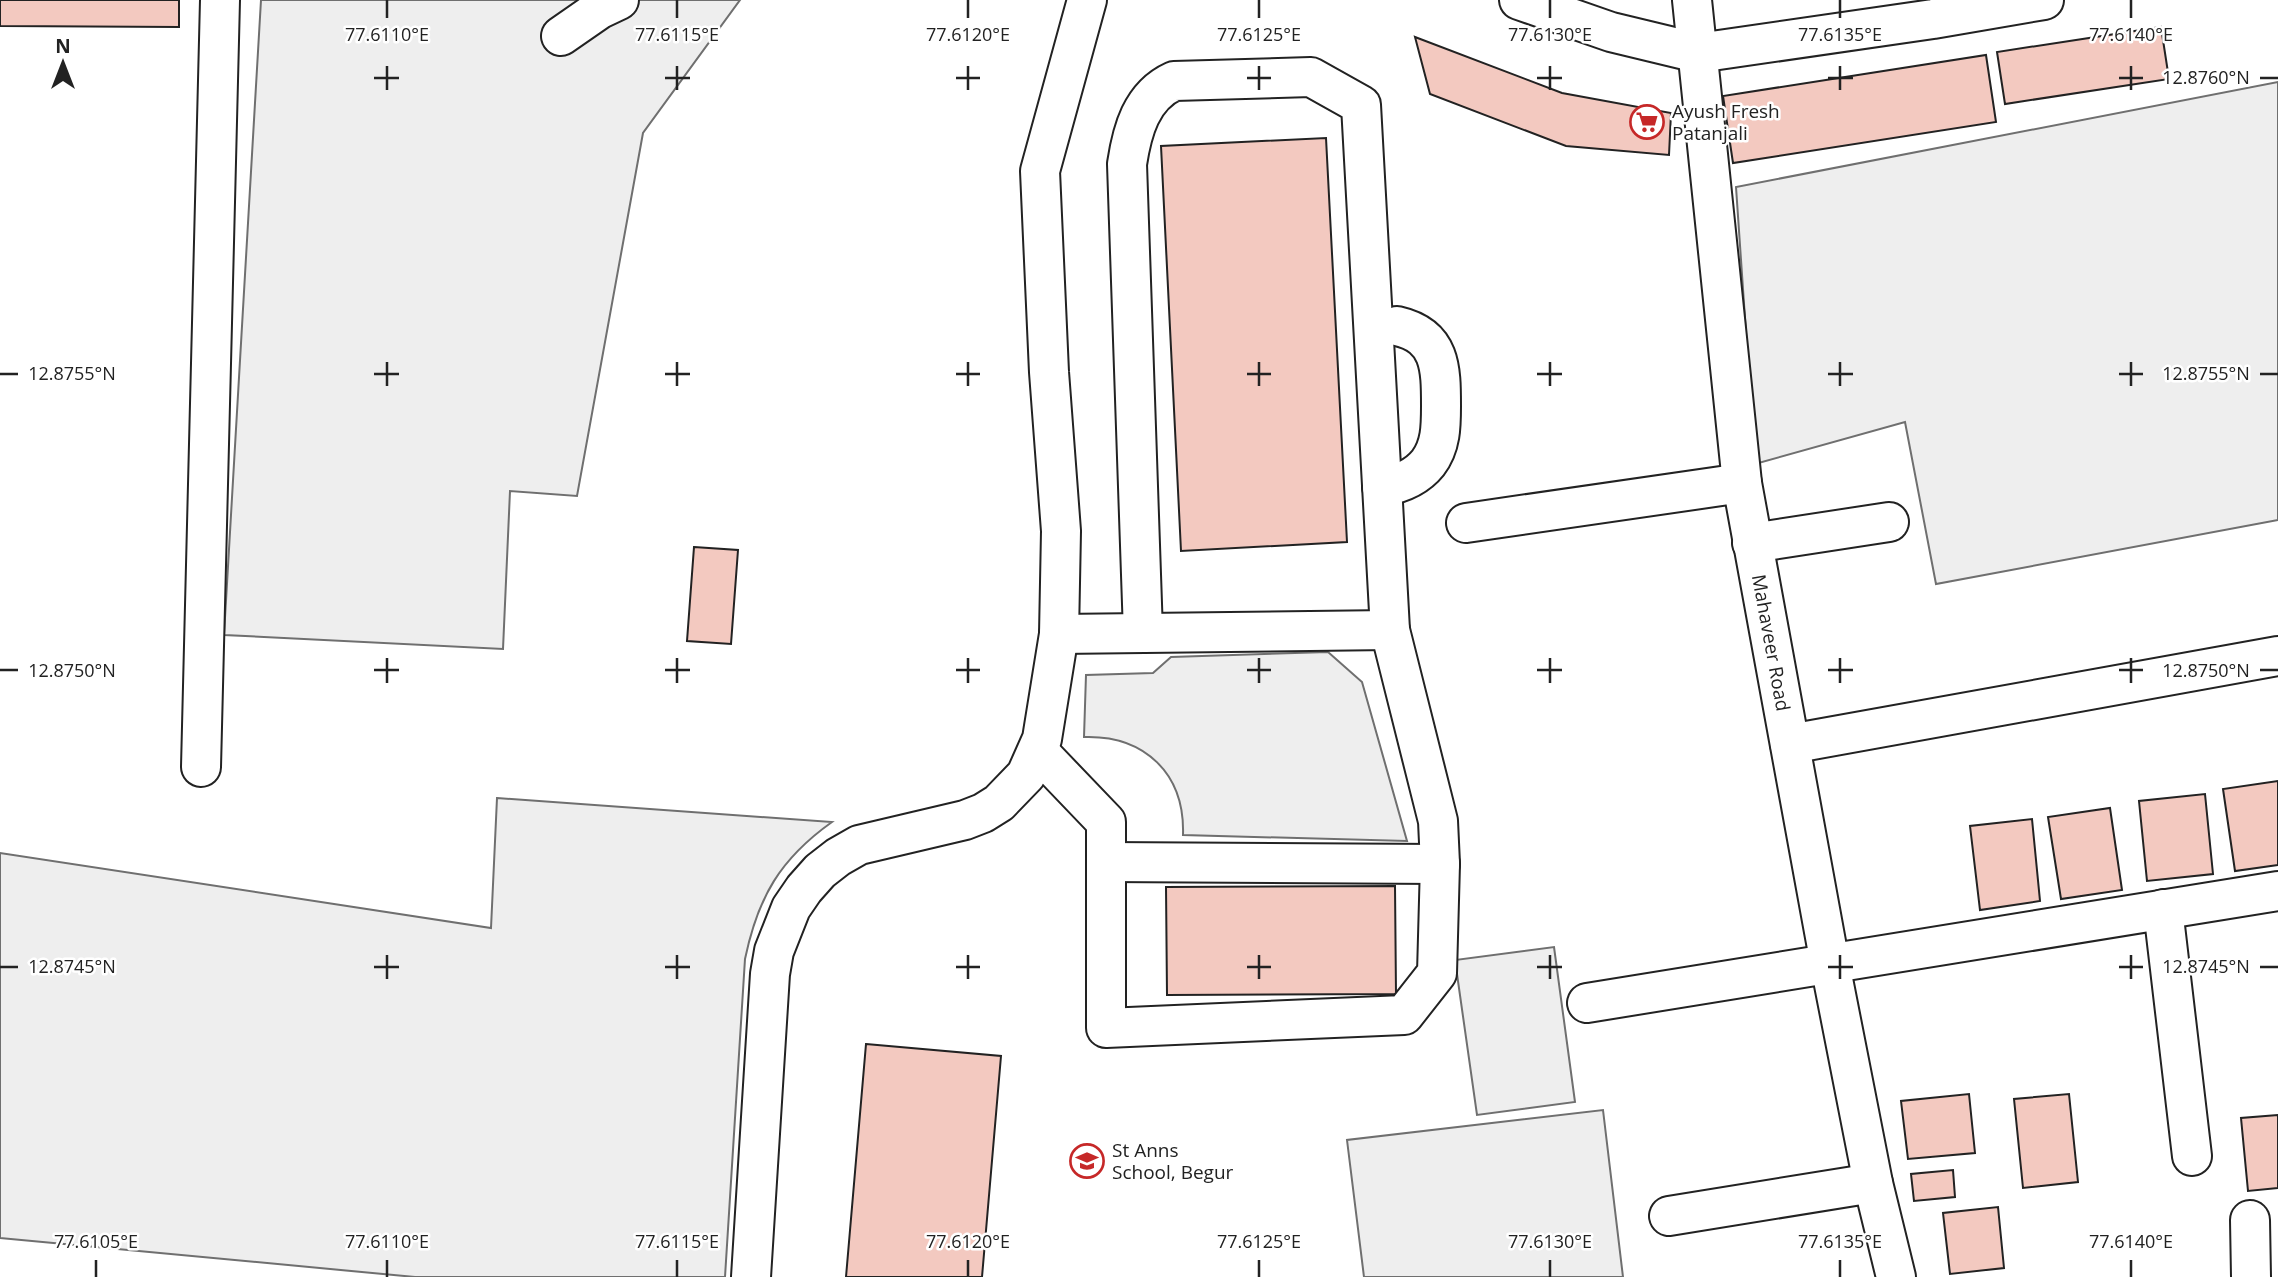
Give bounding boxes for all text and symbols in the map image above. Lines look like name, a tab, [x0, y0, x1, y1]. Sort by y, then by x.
text: 77.6110°E	[345, 22, 429, 46]
text: 77.6115°E	[635, 22, 719, 46]
text: 77.6120°E	[926, 22, 1010, 46]
text: 77.6125°E	[1217, 22, 1301, 46]
text: 77.6130°E	[1508, 22, 1592, 46]
text: 77.6135°E	[1798, 22, 1882, 46]
text: 77.6140°E	[2089, 22, 2173, 46]
north arrow	[28, 28, 98, 98]
text: N	[55, 33, 71, 59]
text: 12.8760°N	[2162, 65, 2250, 89]
place label: Ayush Fresh Patanjali	[1672, 98, 1780, 146]
supermarket icon: Ayush Fresh Patanjali	[1628, 103, 1666, 141]
text: 12.8755°N	[28, 361, 116, 385]
text: 12.8755°N	[2162, 361, 2250, 385]
street label: Mahaveer Road	[1746, 572, 1797, 713]
text: 12.8750°N	[28, 658, 116, 682]
text: 12.8750°N	[2162, 658, 2250, 682]
text: 12.8745°N	[28, 954, 116, 978]
text: 12.8745°N	[2162, 954, 2250, 978]
place label: St Anns School, Begur	[1112, 1137, 1234, 1185]
school or university icon: St Anns School, Begur	[1068, 1142, 1106, 1180]
text: 77.6105°E	[54, 1229, 138, 1253]
text: 77.6110°E	[345, 1229, 429, 1253]
text: 77.6115°E	[635, 1229, 719, 1253]
text: 77.6120°E	[926, 1229, 1010, 1253]
text: 77.6125°E	[1217, 1229, 1301, 1253]
text: 77.6130°E	[1508, 1229, 1592, 1253]
text: 77.6135°E	[1798, 1229, 1882, 1253]
text: 77.6140°E	[2089, 1229, 2173, 1253]

